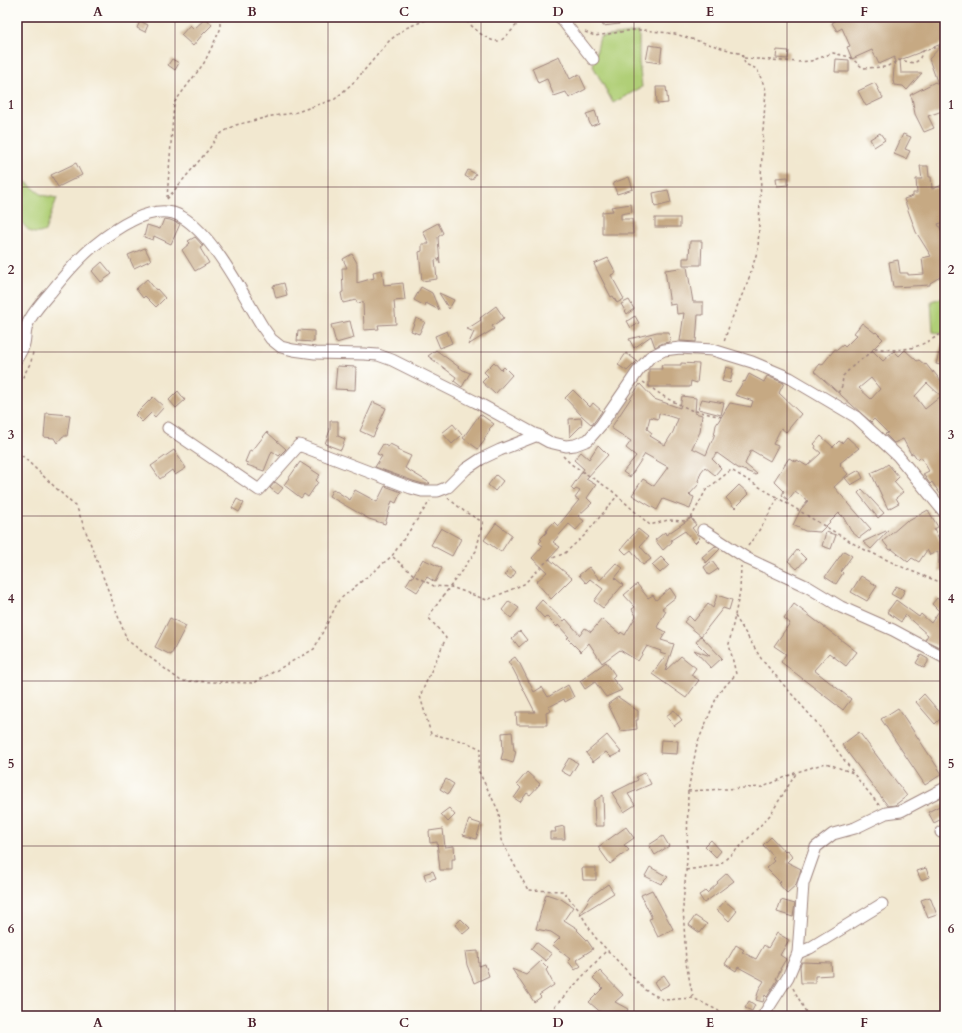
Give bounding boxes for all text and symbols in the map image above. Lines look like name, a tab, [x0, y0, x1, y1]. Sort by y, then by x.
text: A	[93, 3, 103, 21]
text: B	[247, 3, 257, 21]
text: C	[399, 3, 409, 21]
text: D	[552, 3, 564, 21]
text: E	[706, 3, 714, 21]
text: F	[860, 3, 868, 21]
text: 1	[8, 96, 14, 114]
text: 1	[948, 96, 954, 114]
text: 2	[8, 261, 15, 279]
text: 2	[948, 261, 955, 279]
text: 3	[8, 426, 15, 444]
text: 3	[948, 426, 955, 444]
text: 4	[8, 590, 15, 608]
text: 4	[948, 590, 955, 608]
text: 5	[8, 755, 14, 773]
text: 5	[948, 755, 954, 773]
text: 6	[8, 920, 15, 938]
text: 6	[948, 920, 955, 938]
text: A	[93, 1014, 103, 1032]
text: B	[247, 1014, 257, 1032]
text: C	[399, 1014, 409, 1032]
text: D	[552, 1014, 564, 1032]
text: E	[706, 1014, 714, 1032]
text: F	[860, 1014, 868, 1032]

